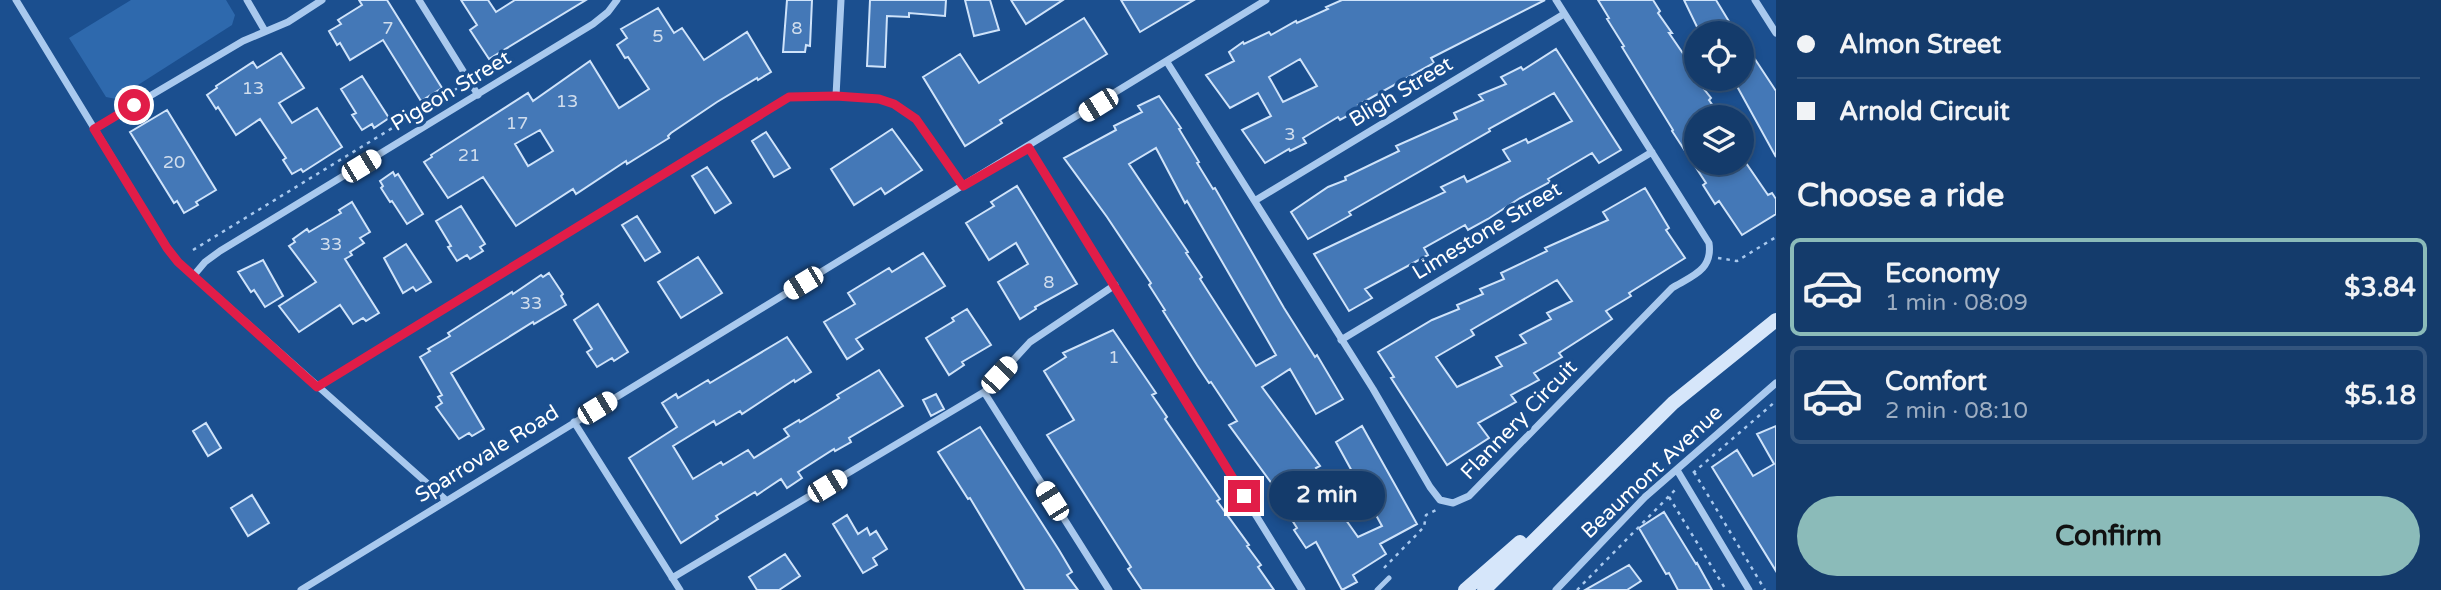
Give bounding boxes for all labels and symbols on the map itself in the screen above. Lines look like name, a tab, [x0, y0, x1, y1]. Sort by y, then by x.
house number: 7	[382, 17, 394, 39]
house number: 8	[791, 17, 803, 39]
house number: 5	[652, 25, 664, 47]
street label: Pigeon Street	[387, 45, 515, 137]
street label: Bligh Street	[1345, 51, 1457, 133]
house number: 13	[242, 77, 264, 99]
car	[1075, 85, 1122, 125]
route start	[118, 89, 150, 121]
house number: 13	[556, 90, 578, 112]
house number: 17	[506, 112, 528, 134]
house number: 3	[1284, 123, 1296, 145]
house number: 21	[458, 144, 480, 166]
car	[338, 146, 385, 186]
house number: 20	[163, 151, 185, 173]
street label: Limestone Street	[1408, 177, 1566, 285]
house number: 33	[320, 233, 342, 255]
car	[780, 263, 827, 303]
house number: 8	[1043, 271, 1055, 293]
house number: 33	[520, 292, 542, 314]
house number: 1	[1108, 346, 1120, 368]
car	[977, 352, 1022, 398]
street label: Flannery Circuit	[1456, 355, 1582, 485]
car	[574, 388, 621, 428]
street label: Sparrovale Road	[411, 400, 563, 508]
street label: Beaumont Avenue	[1576, 400, 1728, 544]
car	[804, 466, 851, 506]
callout: 2 min	[1268, 472, 1384, 520]
car	[1032, 478, 1073, 524]
route end	[1228, 480, 1260, 512]

